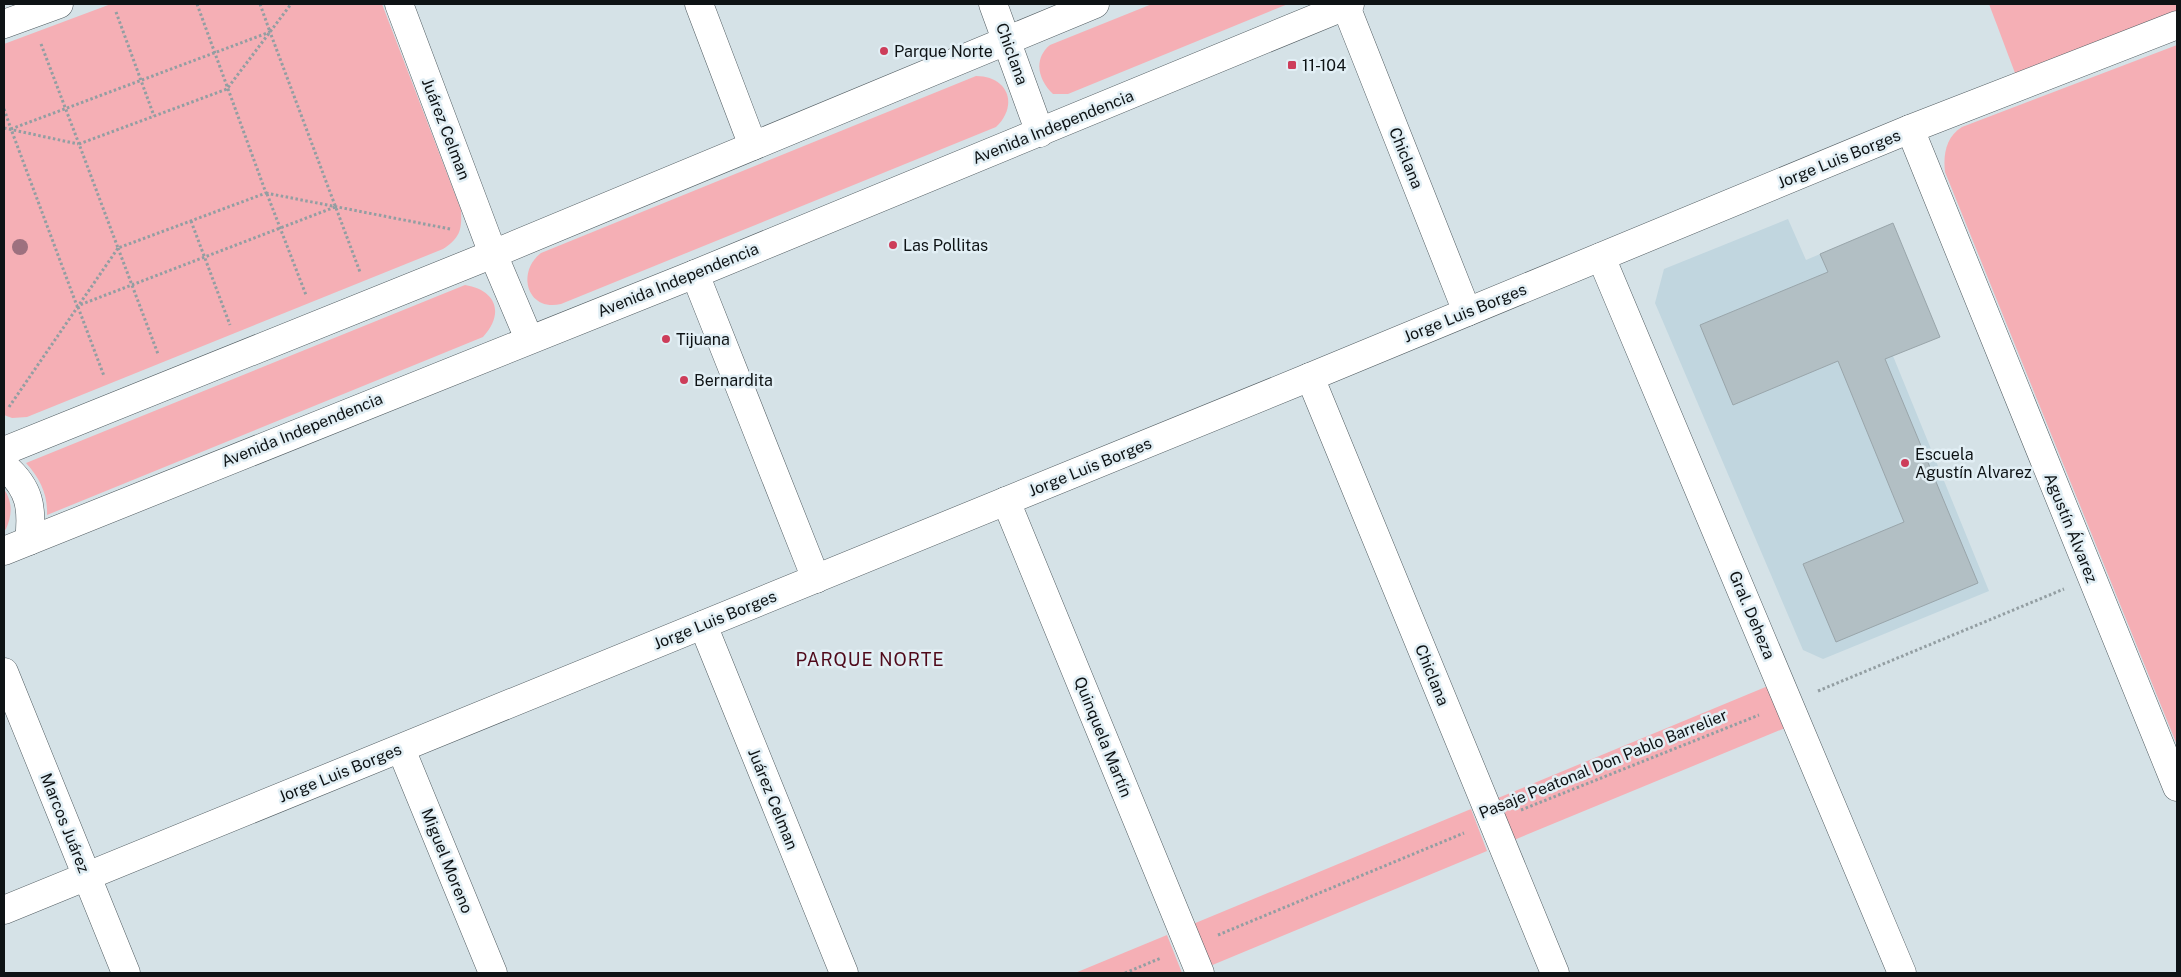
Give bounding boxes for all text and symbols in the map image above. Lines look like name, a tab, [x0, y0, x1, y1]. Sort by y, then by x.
street label: Chiclana	[992, 20, 1032, 88]
place label: Parque Norte	[894, 42, 993, 61]
marker: Parque Norte	[878, 45, 890, 57]
place label: 11-104	[1302, 56, 1346, 75]
marker: 11-104	[1286, 59, 1298, 71]
street label: Juárez Celman	[418, 75, 474, 183]
street label: Avenida Independencia	[970, 86, 1136, 168]
street label: Chiclana	[1385, 125, 1427, 191]
street label: Jorge Luis Borges	[1775, 126, 1903, 192]
place label: Las Pollitas	[903, 236, 988, 255]
street label: Avenida Independencia	[595, 239, 761, 321]
marker: Las Pollitas	[887, 239, 899, 251]
street label: Jorge Luis Borges	[1401, 280, 1529, 346]
place label: Tijuana	[676, 330, 730, 349]
marker: Tijuana	[660, 333, 672, 345]
place label: Bernardita	[694, 371, 773, 390]
marker: Bernardita	[678, 374, 690, 386]
street label: Avenida Independencia	[219, 389, 385, 471]
street label: Jorge Luis Borges	[1026, 434, 1154, 500]
place label: Escuela Agustín Alvarez	[1915, 445, 2032, 482]
marker: Escuela Agustín Alvarez	[1899, 457, 1911, 469]
street label: Agustín Álvarez	[2040, 470, 2103, 586]
street label: Gral. Deheza	[1725, 568, 1779, 662]
street label: Jorge Luis Borges	[651, 587, 779, 653]
street label: Chiclana	[1411, 642, 1453, 708]
district label: PARQUE NORTE	[795, 649, 945, 670]
street label: Quinquela Martín	[1070, 674, 1136, 800]
street label: Pasaje Peatonal Don Pablo Barrelier	[1476, 705, 1730, 823]
street label: Jorge Luis Borges	[276, 740, 404, 806]
street label: Juárez Celman	[744, 746, 802, 852]
street label: Marcos Juárez	[36, 770, 94, 876]
street label: Miguel Moreno	[417, 806, 477, 916]

